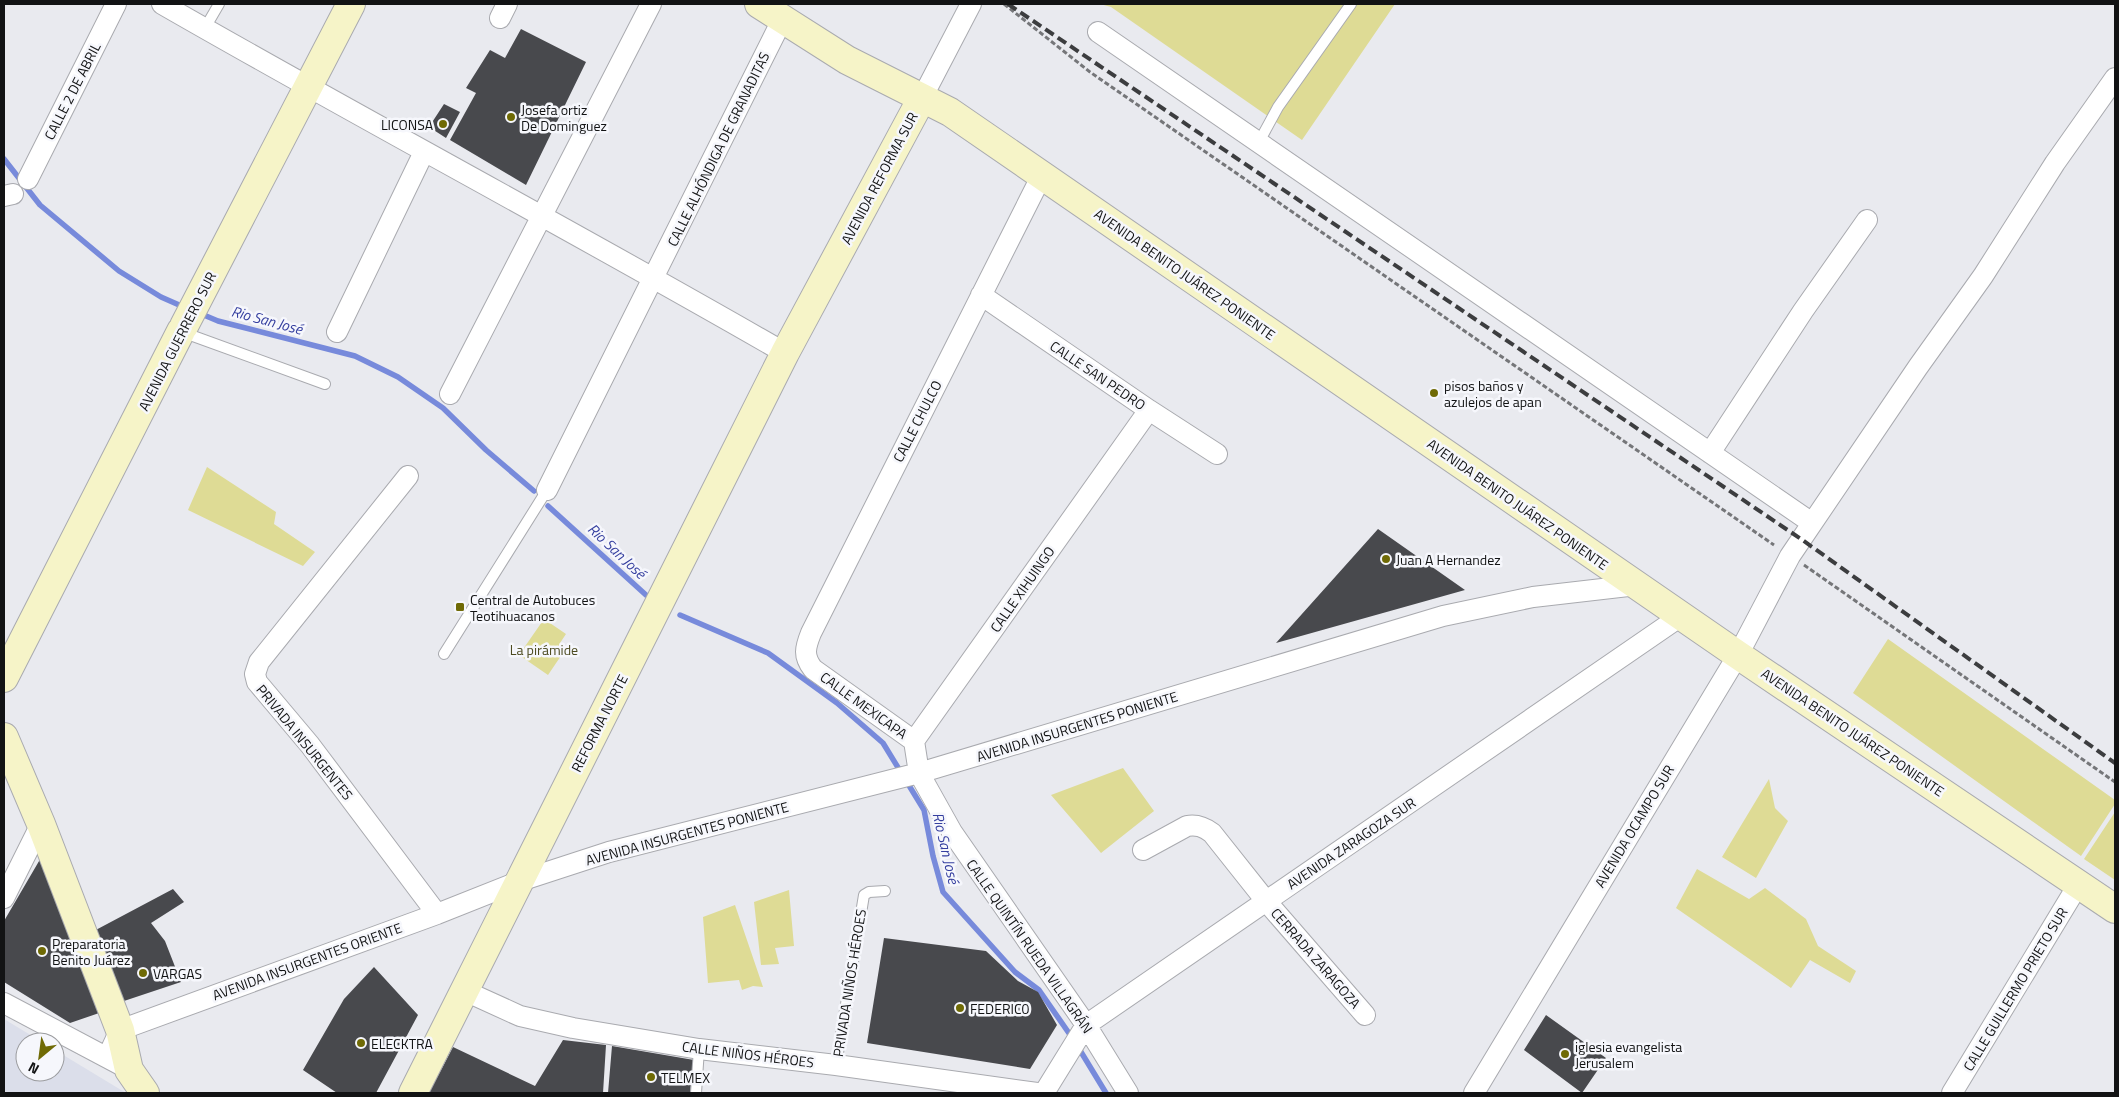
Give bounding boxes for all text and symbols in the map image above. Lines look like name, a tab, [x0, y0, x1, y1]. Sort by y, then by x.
street label: CALLE 2 DE ABRIL	[38, 38, 106, 143]
street label: CALLE ALHÓNDIGA DE GRANADITAS	[662, 48, 774, 250]
place label: Josefa ortiz De Dominguez	[521, 99, 607, 136]
street label: AVENIDA REFORMA SUR	[835, 108, 923, 248]
marker: Josefa ortiz De Dominguez	[505, 111, 517, 123]
place label: LICONSA	[381, 114, 434, 135]
marker: LICONSA	[437, 118, 449, 130]
street label: AVENIDA BENITO JUÁREZ PONIENTE	[1090, 203, 1280, 345]
street label: AVENIDA GUERRERO SUR	[133, 268, 221, 414]
water label: Rio San José	[229, 299, 306, 341]
street label: CALLE SAN PEDRO	[1046, 335, 1150, 415]
place label: pisos baños y azulejos de apan	[1444, 375, 1542, 412]
street label: CALLE CHULCO	[887, 376, 947, 466]
marker: pisos baños y azulejos de apan	[1428, 387, 1440, 399]
street label: AVENIDA BENITO JUÁREZ PONIENTE	[1423, 433, 1613, 575]
water label: Rio San José	[583, 518, 652, 585]
street label: CALLE XIHUINGO	[985, 542, 1059, 636]
place label: Juan A Hernandez	[1396, 549, 1501, 570]
marker: Juan A Hernandez	[1380, 553, 1392, 565]
place label: Central de Autobuces Teotihuacanos	[470, 589, 595, 626]
marker: Central de Autobuces Teotihuacanos	[454, 601, 466, 613]
park label: La pirámide	[510, 639, 578, 660]
street label: AVENIDA BENITO JUÁREZ PONIENTE	[1757, 663, 1949, 801]
street label: CALLE MEXICAPA	[816, 666, 912, 744]
street label: REFORMA NORTE	[565, 670, 633, 775]
street label: PRIVADA INSURGENTES	[252, 680, 358, 804]
street label: AVENIDA INSURGENTES PONIENTE	[974, 685, 1180, 767]
street label: AVENIDA OCAMPO SUR	[1589, 761, 1679, 891]
street label: AVENIDA ZARAGOZA SUR	[1282, 792, 1420, 894]
street label: AVENIDA INSURGENTES PONIENTE	[583, 796, 791, 870]
water label: Rio San José	[927, 810, 966, 887]
street label: CALLE QUINTÍN RUEDA VILLAGRÁN	[962, 855, 1098, 1037]
street label: CERRADA ZARAGOZA	[1266, 903, 1366, 1013]
street label: CALLE GUILLERMO PRIETO SUR	[1958, 903, 2072, 1075]
street label: PRIVADA NIÑOS HÉROES	[827, 908, 871, 1058]
street label: AVENIDA INSURGENTES ORIENTE	[209, 917, 405, 1005]
place label: Preparatoria Benito Juárez	[52, 933, 130, 970]
marker: Preparatoria Benito Juárez	[36, 945, 48, 957]
place label: VARGAS	[153, 963, 202, 984]
marker: VARGAS	[137, 967, 149, 979]
place label: FEDERIC0	[970, 998, 1030, 1019]
marker: FEDERIC0	[954, 1002, 966, 1014]
north arrow	[15, 1032, 65, 1082]
place label: ELECKTRA	[371, 1033, 434, 1054]
street label: CALLE NIÑOS HÉROES	[681, 1035, 815, 1073]
place label: iglesia evangelista Jerusalem	[1575, 1036, 1682, 1073]
marker: ELECKTRA	[355, 1037, 367, 1049]
marker: iglesia evangelista Jerusalem	[1559, 1048, 1571, 1060]
text: N	[24, 1057, 43, 1080]
place label: TELMEX	[661, 1067, 710, 1088]
marker: TELMEX	[645, 1071, 657, 1083]

